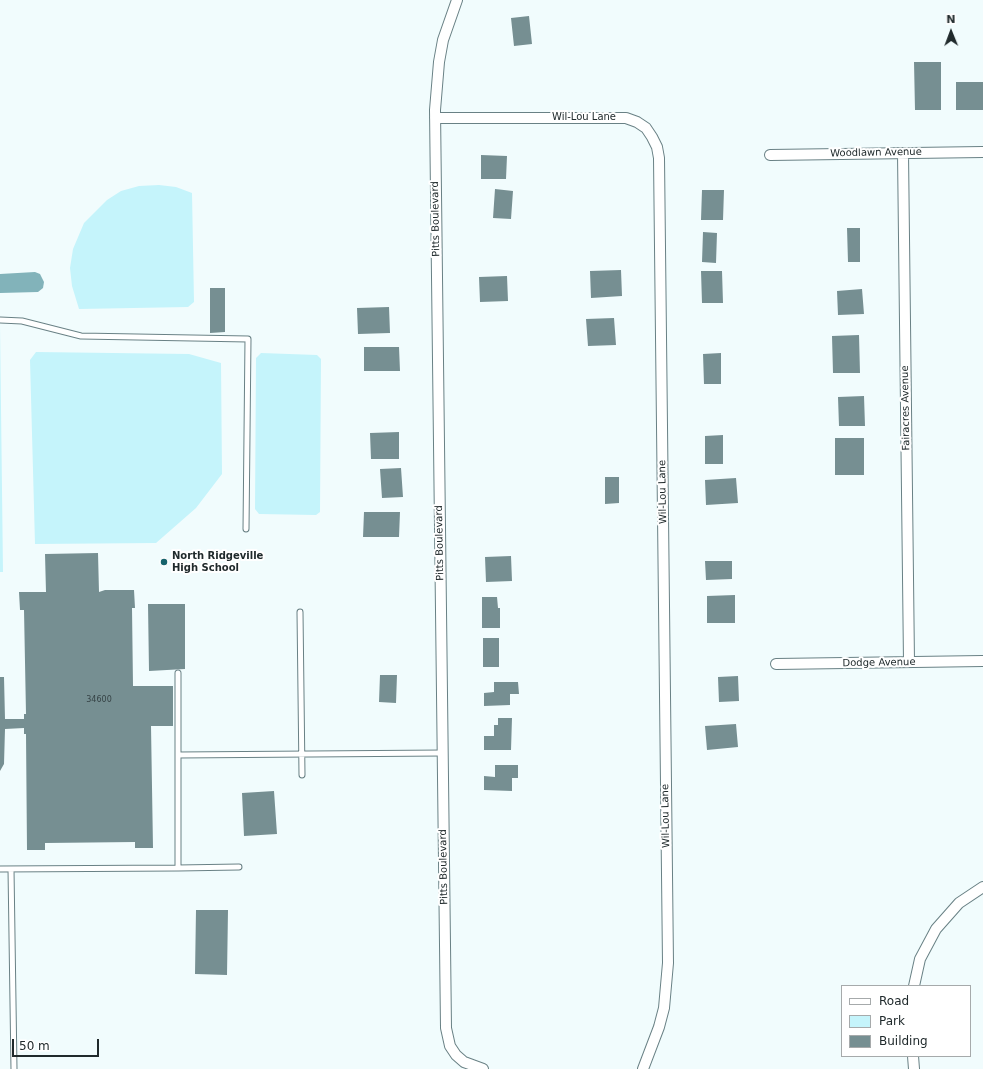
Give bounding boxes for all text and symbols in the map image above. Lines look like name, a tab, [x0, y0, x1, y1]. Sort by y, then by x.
north arrow	[931, 12, 971, 52]
text: N	[946, 13, 956, 26]
street label: Wil-Lou Lane	[552, 111, 616, 123]
street label: Woodlawn Avenue	[830, 146, 922, 160]
street label: Pitts Boulevard	[429, 181, 443, 257]
street label: Fairacres Avenue	[899, 365, 913, 451]
street label: Wil-Lou Lane	[656, 460, 670, 524]
street label: Pitts Boulevard	[433, 505, 447, 581]
place label: North Ridgeville High School	[172, 550, 263, 574]
marker: North Ridgeville High School	[159, 557, 169, 567]
street label: Dodge Avenue	[842, 656, 916, 670]
house number: 34600	[86, 695, 112, 705]
street label: Wil-Lou Lane	[659, 784, 673, 848]
street label: Pitts Boulevard	[437, 829, 451, 905]
legend	[841, 985, 971, 1057]
text: Road	[879, 994, 909, 1008]
text: Park	[879, 1014, 905, 1028]
scale bar	[14, 1031, 101, 1057]
text: Building	[879, 1034, 928, 1048]
text: 50 m	[19, 1039, 50, 1053]

